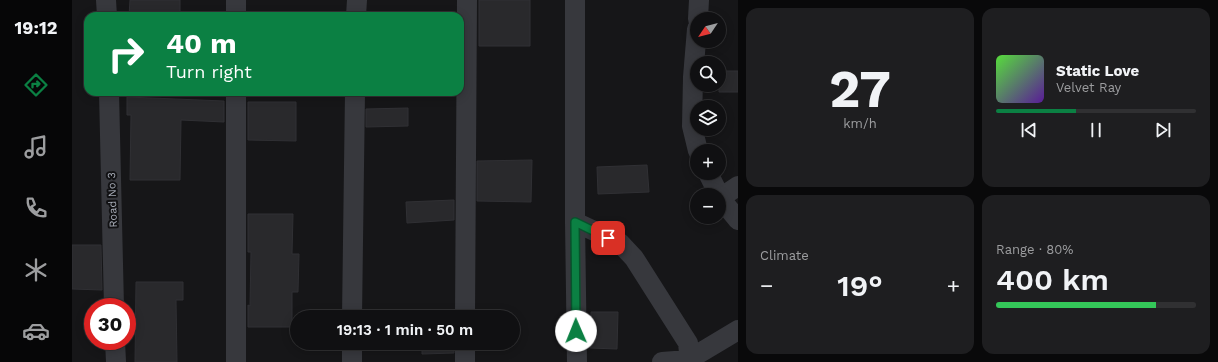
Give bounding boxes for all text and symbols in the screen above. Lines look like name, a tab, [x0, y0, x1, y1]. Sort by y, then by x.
north arrow	[690, 12, 726, 48]
map controls	[690, 12, 726, 224]
text: 19:12	[15, 17, 57, 38]
text: 40 m	[166, 27, 236, 60]
icon: right	[100, 28, 152, 80]
button: search	[690, 56, 726, 92]
text: 27	[829, 59, 891, 120]
text: Turn right	[166, 61, 252, 82]
text: Static Love	[1056, 62, 1139, 80]
icon: directions	[22, 71, 50, 99]
text: Velvet Ray	[1056, 80, 1121, 95]
button: layers	[690, 100, 726, 136]
text: km/h	[843, 116, 877, 131]
icon: previous	[1018, 119, 1040, 141]
icon: pause	[1085, 119, 1107, 141]
icon: next	[1152, 119, 1174, 141]
icon: music	[22, 133, 50, 161]
button: +	[690, 144, 726, 180]
street label: Road No 3	[105, 172, 120, 228]
button: −	[690, 188, 726, 224]
icon: phone	[22, 194, 50, 222]
pin	[591, 221, 625, 255]
icon: arrive	[597, 227, 619, 249]
text: Range · 80%	[996, 242, 1074, 257]
text: Climate	[760, 248, 809, 263]
icon: climate	[22, 256, 50, 284]
text: 400 km	[996, 262, 1109, 297]
text: 19°	[837, 268, 883, 303]
text: −	[760, 273, 773, 298]
text: +	[947, 273, 960, 298]
speed limit sign: 30	[84, 298, 136, 350]
position arrow	[555, 310, 597, 352]
icon: car	[22, 317, 50, 345]
text: 19:13 · 1 min · 50 m	[337, 321, 473, 339]

